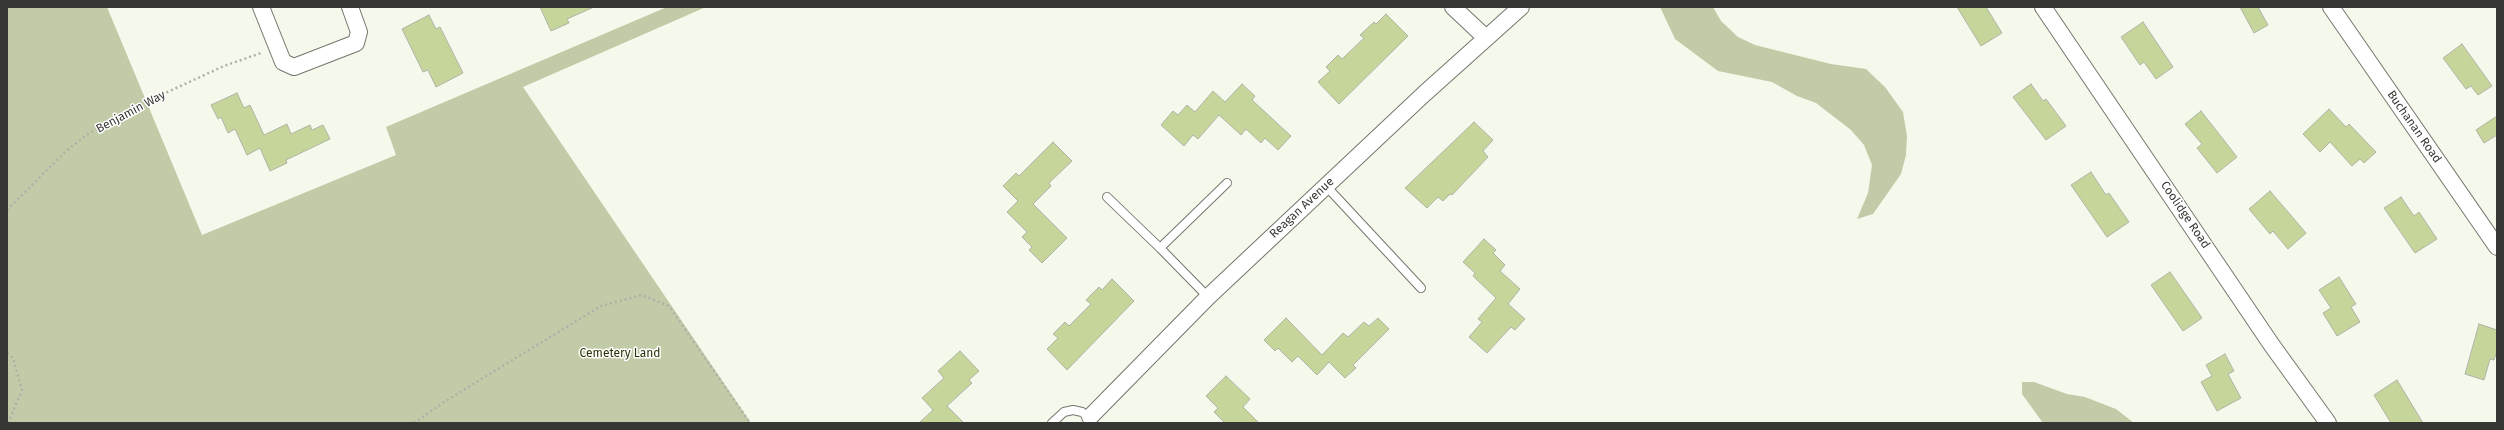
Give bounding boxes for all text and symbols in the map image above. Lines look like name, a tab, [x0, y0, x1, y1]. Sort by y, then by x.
street label: Benjamin Way	[94, 88, 168, 136]
street label: Buchanan Road	[2384, 88, 2444, 166]
street label: Reagan Avenue	[1267, 175, 1337, 241]
street label: Coolidge Road	[2157, 179, 2213, 251]
park label: Cemetery Land	[580, 347, 660, 361]

